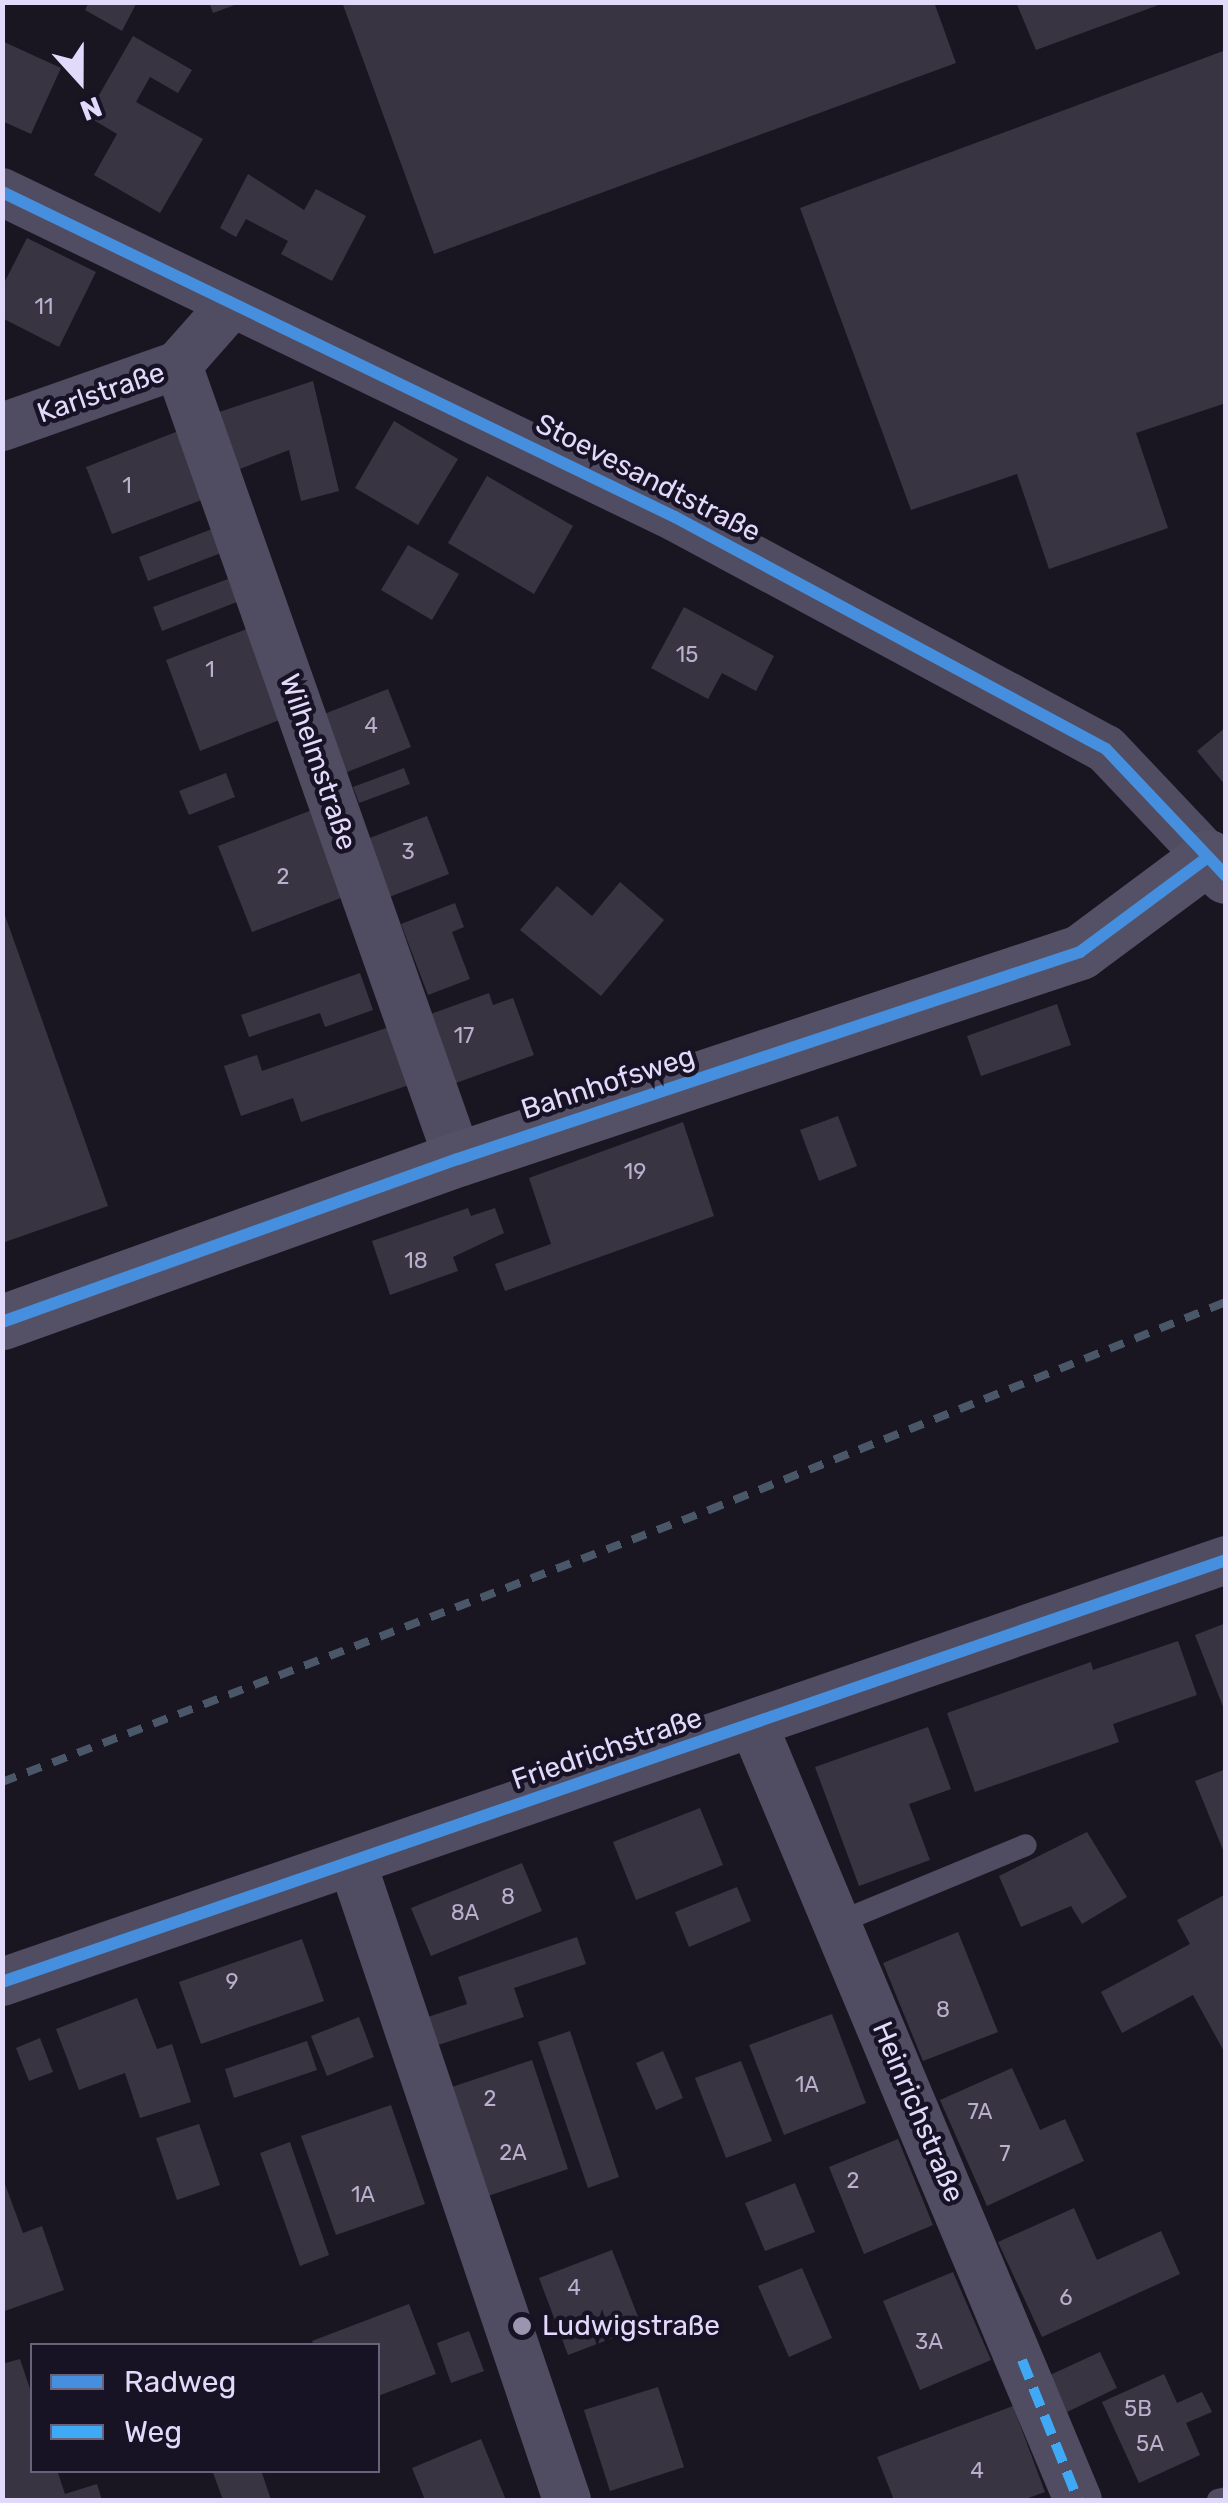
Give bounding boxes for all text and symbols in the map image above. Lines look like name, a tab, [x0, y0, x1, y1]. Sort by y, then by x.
north arrow	[30, 30, 130, 130]
text: N	[76, 89, 106, 127]
house number: 11	[35, 294, 53, 320]
street label: Karlstraße	[33, 356, 169, 430]
street label: Stoevesandtstraße	[530, 407, 766, 549]
house number: 1	[122, 473, 132, 499]
house number: 15	[676, 642, 698, 668]
house number: 1	[205, 657, 215, 683]
street label: Wilhelmstraße	[272, 670, 364, 854]
house number: 4	[364, 713, 378, 739]
house number: 3	[401, 839, 415, 865]
house number: 2	[277, 864, 289, 890]
house number: 17	[454, 1023, 474, 1049]
street label: Bahnhofsweg	[517, 1039, 699, 1127]
house number: 19	[624, 1159, 646, 1185]
house number: 18	[404, 1248, 428, 1274]
street label: Friedrichstraße	[508, 1701, 706, 1797]
house number: 8	[501, 1884, 515, 1910]
house number: 8A	[451, 1900, 479, 1926]
house number: 9	[225, 1969, 239, 1995]
house number: 8	[936, 1997, 950, 2023]
street label: Heinrichstraße	[865, 2017, 971, 2207]
house number: 1A	[795, 2072, 819, 2098]
house number: 2	[484, 2086, 496, 2112]
house number: 7A	[968, 2099, 992, 2125]
house number: 2A	[499, 2140, 527, 2166]
house number: 7	[999, 2141, 1011, 2167]
house number: 2	[847, 2168, 859, 2194]
house number: 1A	[351, 2182, 375, 2208]
house number: 4	[567, 2275, 581, 2301]
house number: 6	[1059, 2285, 1073, 2311]
place label: Ludwigstraße	[542, 2309, 720, 2343]
marker: Ludwigstraße	[511, 2315, 533, 2337]
house number: 3A	[915, 2329, 943, 2355]
legend	[30, 2343, 380, 2473]
text: Radweg	[124, 2364, 236, 2400]
house number: 5B	[1124, 2396, 1152, 2422]
text: Weg	[124, 2414, 182, 2450]
house number: 5A	[1136, 2431, 1164, 2457]
house number: 4	[970, 2458, 984, 2484]

